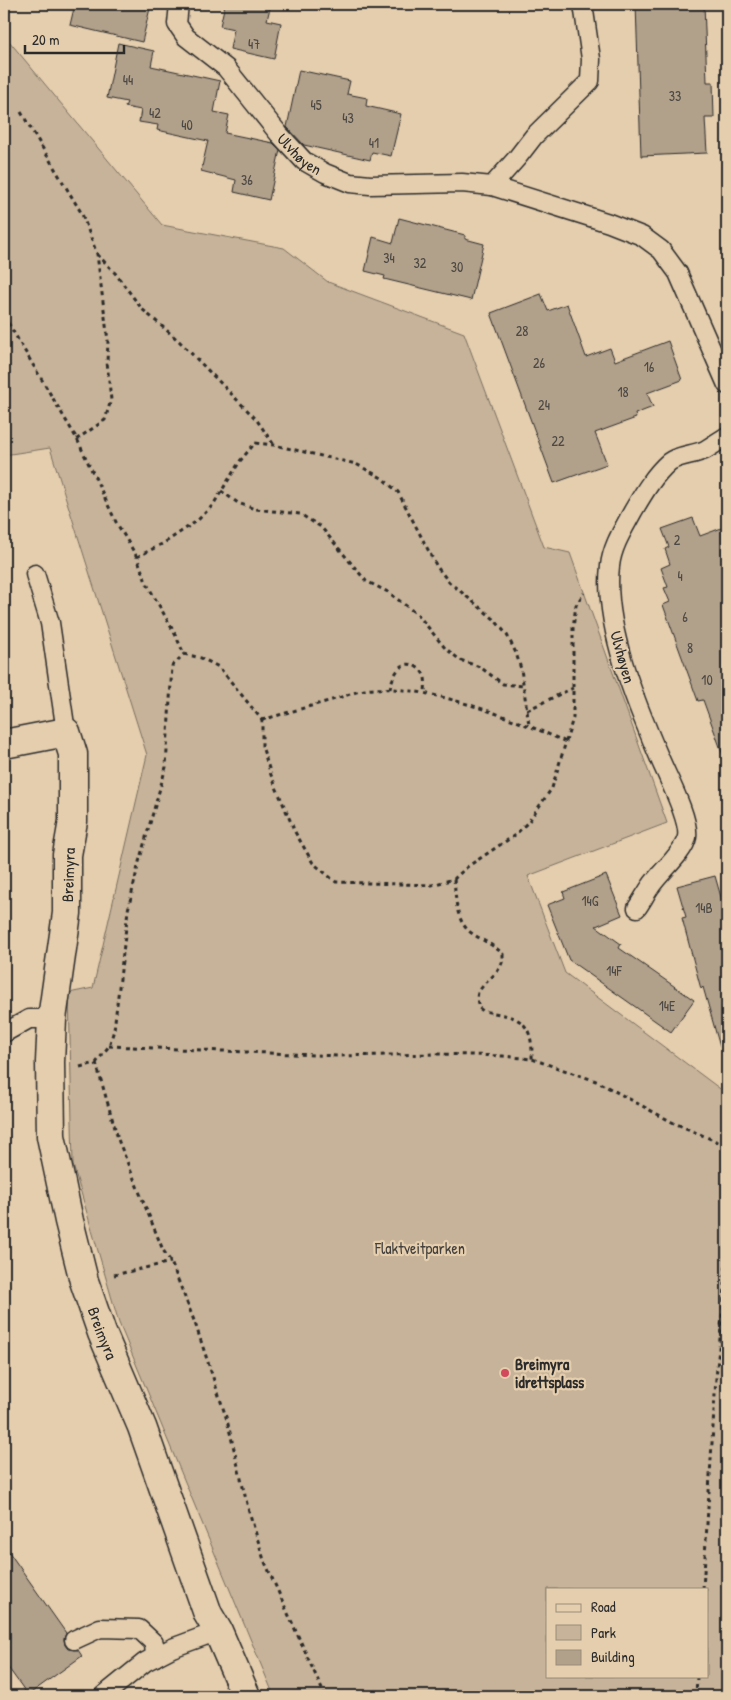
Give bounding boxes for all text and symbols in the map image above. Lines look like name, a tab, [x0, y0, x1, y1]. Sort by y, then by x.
scale bar	[25, 22, 124, 54]
text: 20 m	[32, 29, 59, 50]
house number: 47	[248, 34, 260, 53]
house number: 44	[123, 70, 133, 89]
house number: 33	[669, 86, 681, 105]
house number: 45	[310, 95, 322, 114]
house number: 42	[149, 103, 161, 122]
house number: 43	[342, 108, 354, 127]
house number: 40	[181, 115, 193, 134]
street label: Ulvhøyen	[272, 128, 326, 180]
house number: 41	[369, 133, 379, 152]
house number: 36	[241, 170, 253, 189]
house number: 34	[383, 248, 395, 267]
house number: 32	[414, 253, 427, 272]
house number: 30	[451, 257, 463, 276]
house number: 28	[516, 321, 528, 340]
house number: 26	[533, 353, 545, 372]
house number: 16	[644, 357, 655, 376]
house number: 18	[617, 382, 629, 401]
house number: 24	[538, 395, 550, 414]
house number: 22	[551, 431, 565, 450]
house number: 2	[674, 530, 681, 549]
house number: 4	[677, 566, 683, 585]
house number: 6	[682, 607, 688, 626]
street label: Ulvhøyen	[605, 628, 641, 686]
house number: 8	[687, 638, 693, 657]
house number: 10	[701, 670, 713, 689]
street label: Breimyra	[56, 847, 80, 903]
house number: 14G	[581, 891, 599, 910]
house number: 14B	[695, 898, 713, 917]
house number: 14F	[606, 961, 623, 980]
house number: 14E	[659, 996, 675, 1015]
park label: Flaktveitparken	[374, 1237, 465, 1259]
street label: Breimyra	[83, 1304, 123, 1363]
place label: Breimyra idrettsplass	[515, 1353, 585, 1394]
marker: Breimyra idrettsplass	[499, 1367, 511, 1379]
legend	[546, 1588, 708, 1678]
text: Road	[591, 1596, 616, 1617]
text: Park	[591, 1622, 616, 1643]
text: Building	[591, 1646, 635, 1667]

